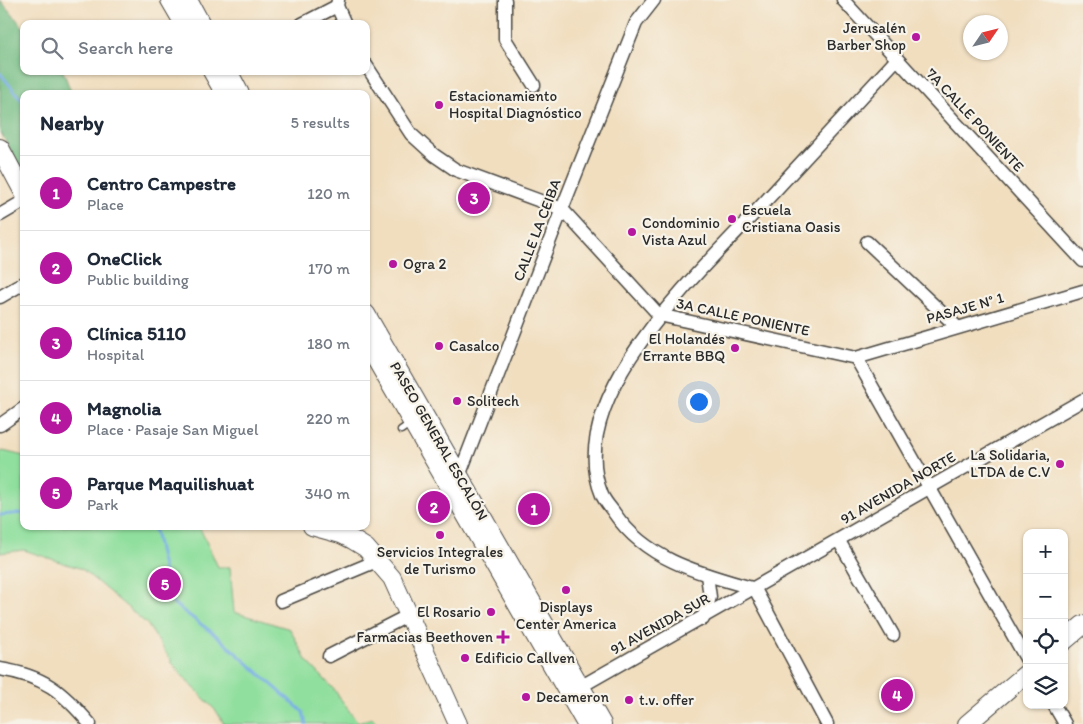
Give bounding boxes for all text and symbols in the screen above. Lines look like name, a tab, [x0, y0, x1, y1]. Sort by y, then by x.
north arrow	[963, 15, 1008, 60]
place label: Jerusalén Barber Shop	[827, 19, 907, 54]
search box	[20, 20, 370, 75]
marker: Jerusalén Barber Shop	[910, 31, 922, 43]
icon: search	[38, 34, 66, 62]
text: Search here	[78, 36, 173, 59]
street label: 7A CALLE PONIENTE	[922, 64, 1028, 176]
place label: Estacionamiento Hospital Diagnóstico	[449, 87, 582, 122]
marker: Estacionamiento Hospital Diagnóstico	[433, 99, 445, 111]
text: Nearby	[40, 110, 104, 135]
text: 5 results	[290, 113, 350, 132]
text: Centro Campestre	[87, 172, 236, 195]
street label: CALLE LA CEIBA	[509, 176, 565, 284]
pin: 3	[458, 179, 490, 217]
text: 1	[52, 184, 60, 203]
text: 120 m	[307, 184, 350, 203]
text: Place	[87, 195, 124, 214]
place label: Escuela Cristiana Oasis	[742, 201, 841, 236]
marker: Escuela Cristiana Oasis	[726, 213, 738, 225]
place label: Condominio Vista Azul	[642, 214, 720, 249]
marker: Condominio Vista Azul	[626, 226, 638, 238]
text: OneClick	[87, 247, 162, 270]
place label: Ogra 2	[403, 255, 446, 273]
marker: Ogra 2	[387, 258, 399, 270]
text: 2	[52, 259, 60, 278]
text: 170 m	[308, 259, 350, 278]
text: Public building	[87, 270, 189, 289]
street label: PASAJE N° 1	[924, 288, 1006, 328]
street label: 3A CALLE PONIENTE	[675, 294, 811, 340]
text: Clínica 5110	[87, 322, 186, 345]
place label: El Holandés Errante BBQ	[643, 330, 725, 365]
text: 3	[52, 334, 60, 353]
text: 180 m	[307, 334, 350, 353]
place label: Casalco	[449, 337, 499, 355]
marker: Casalco	[433, 340, 445, 352]
marker: El Holandés Errante BBQ	[729, 342, 741, 354]
text: Hospital	[87, 345, 144, 364]
street label: PASEO GENERAL ESCALÓN	[386, 358, 492, 524]
your location	[686, 389, 712, 415]
place label: Solitech	[467, 392, 519, 410]
marker: Solitech	[451, 395, 463, 407]
text: Magnolia	[87, 397, 161, 420]
text: 4	[51, 409, 61, 428]
text: 220 m	[306, 409, 350, 428]
text: Place · Pasaje San Miguel	[87, 420, 258, 439]
place label: La Solidaria, LTDA de C.V	[970, 446, 1050, 481]
street label: 91 AVENIDA NORTE	[837, 448, 959, 528]
marker: La Solidaria, LTDA de C.V	[1054, 458, 1066, 470]
text: Parque Maquilishuat	[87, 472, 254, 495]
text: 5	[52, 484, 60, 503]
text: 340 m	[305, 484, 350, 503]
pin: 2	[418, 488, 450, 526]
pin: 1	[518, 490, 550, 528]
text: Park	[87, 495, 118, 514]
marker: Servicios Integrales de Turismo	[434, 529, 446, 541]
map controls	[1023, 529, 1068, 709]
button: +	[1023, 529, 1068, 574]
place label: Servicios Integrales de Turismo	[377, 543, 504, 578]
pin: 5	[149, 565, 181, 603]
button: −	[1023, 574, 1068, 619]
marker: Displays Center America	[560, 584, 572, 596]
street label: 91 AVENIDA SUR	[607, 589, 713, 659]
place label: Displays Center America	[516, 598, 617, 633]
place label: El Rosario	[417, 603, 481, 621]
marker: El Rosario	[485, 606, 497, 618]
button: locate	[1023, 619, 1068, 664]
place label: Farmacias Beethoven	[356, 628, 493, 646]
marker: Farmacias Beethoven	[497, 631, 509, 643]
place label: Edificio Callven	[475, 649, 576, 667]
marker: Edificio Callven	[459, 652, 471, 664]
button: layers	[1023, 664, 1068, 709]
pin: 4	[881, 676, 913, 714]
place label: Decameron	[536, 688, 609, 706]
marker: Decameron	[520, 691, 532, 703]
place label: t.v. offer	[639, 691, 694, 709]
marker: t.v. offer	[623, 694, 635, 706]

